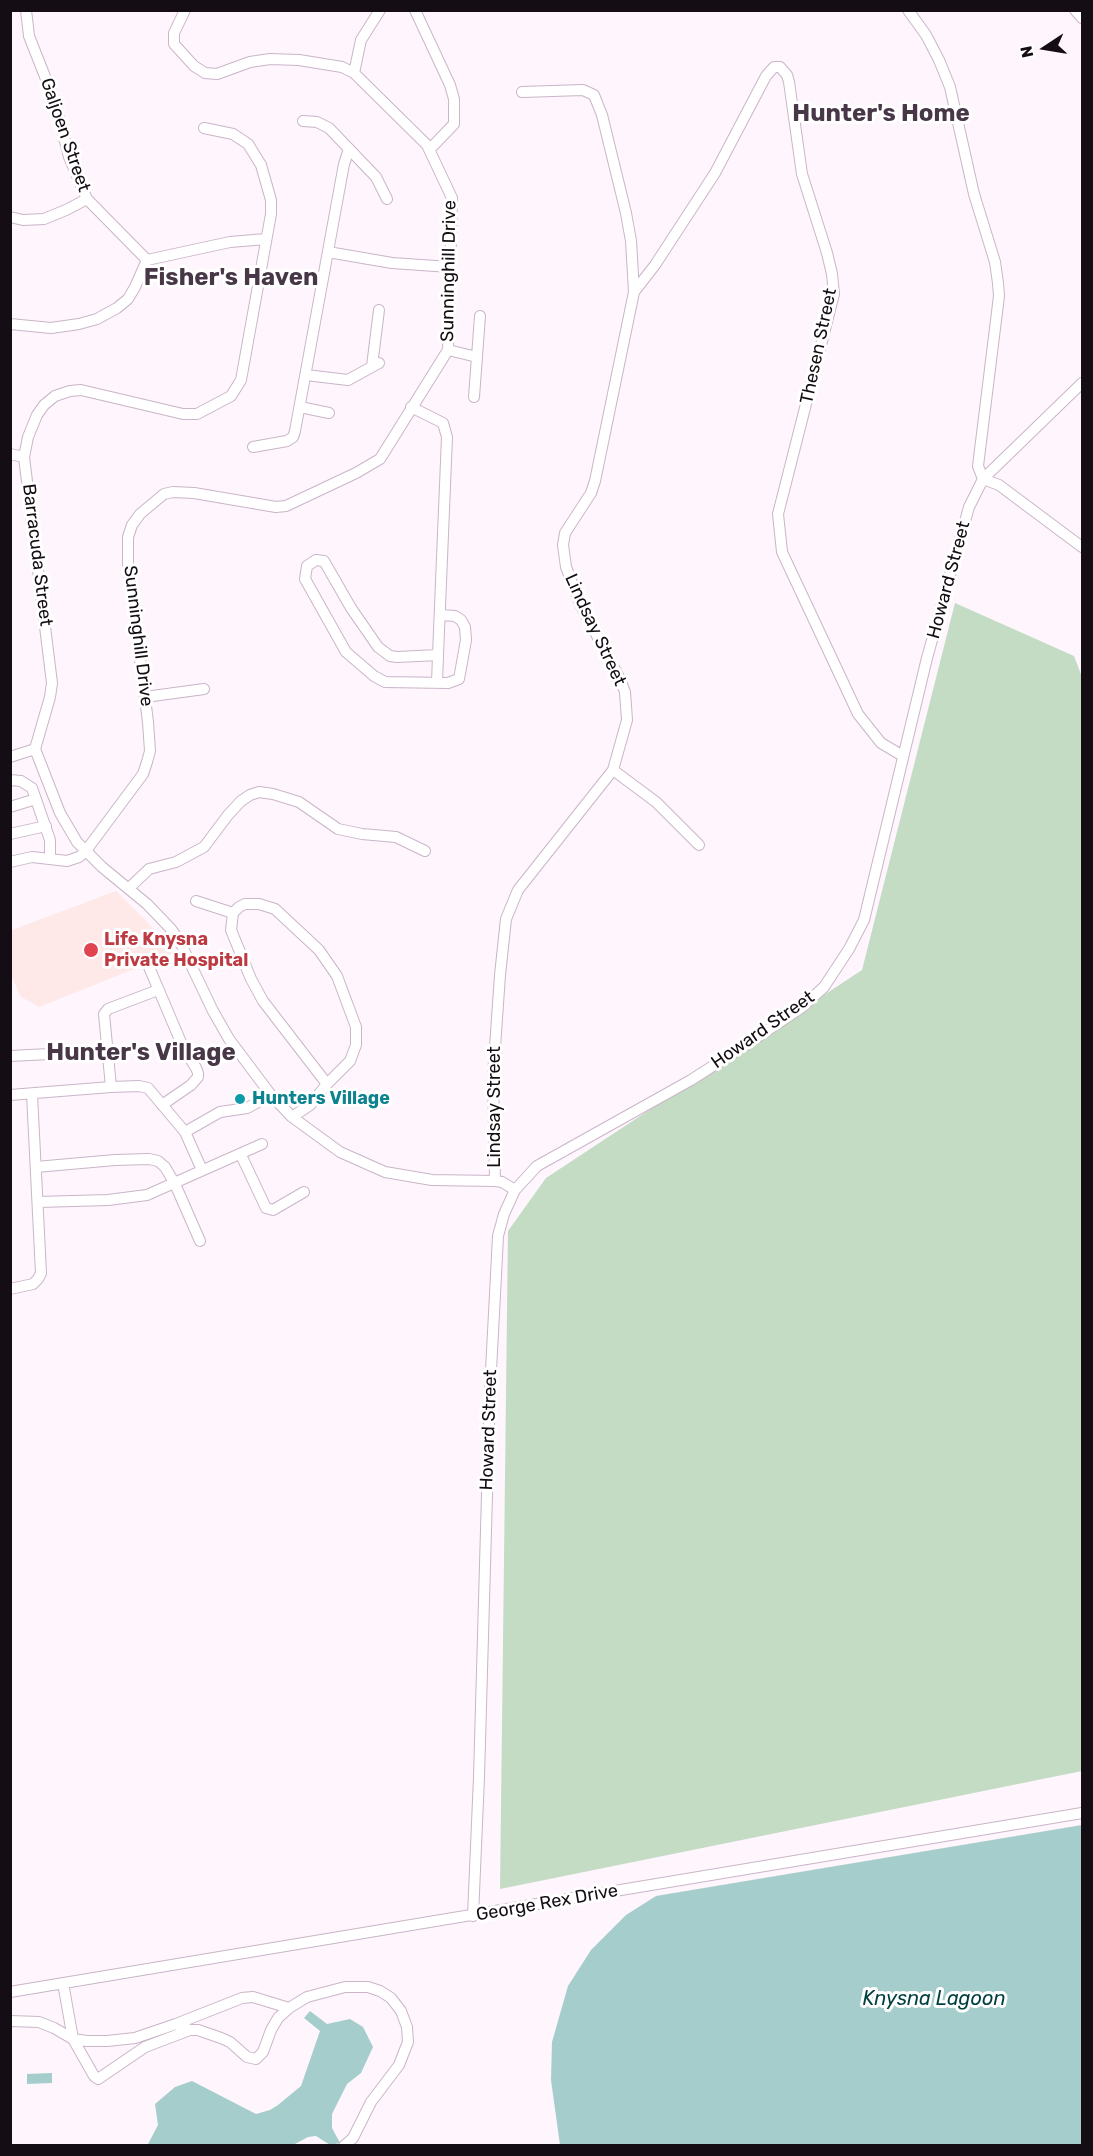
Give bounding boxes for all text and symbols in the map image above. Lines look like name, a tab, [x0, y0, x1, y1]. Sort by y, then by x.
north arrow	[1015, 18, 1075, 78]
text: N	[1016, 44, 1037, 59]
street label: Galjoen Street	[35, 75, 95, 195]
district label: Hunter's Home	[792, 100, 970, 128]
street label: Sunninghill Drive	[437, 200, 461, 342]
district label: Fisher's Haven	[144, 264, 318, 292]
street label: Thesen Street	[796, 286, 842, 406]
street label: Barracuda Street	[18, 483, 56, 627]
street label: Howard Street	[923, 519, 975, 641]
street label: Sunninghill Drive	[119, 564, 157, 708]
street label: Lindsay Street	[560, 570, 630, 690]
place label: Life Knysna Private Hospital	[104, 929, 248, 972]
marker: Life Knysna Private Hospital	[82, 941, 100, 959]
street label: Howard Street	[707, 986, 819, 1074]
district label: Hunter's Village	[46, 1039, 236, 1067]
street label: Lindsay Street	[484, 1046, 506, 1168]
place label: Hunters Village	[252, 1088, 390, 1110]
marker: Hunters Village	[233, 1092, 247, 1106]
street label: Howard Street	[476, 1369, 502, 1491]
street label: George Rex Drive	[474, 1880, 620, 1926]
water label: Knysna Lagoon	[862, 1987, 1006, 2011]

